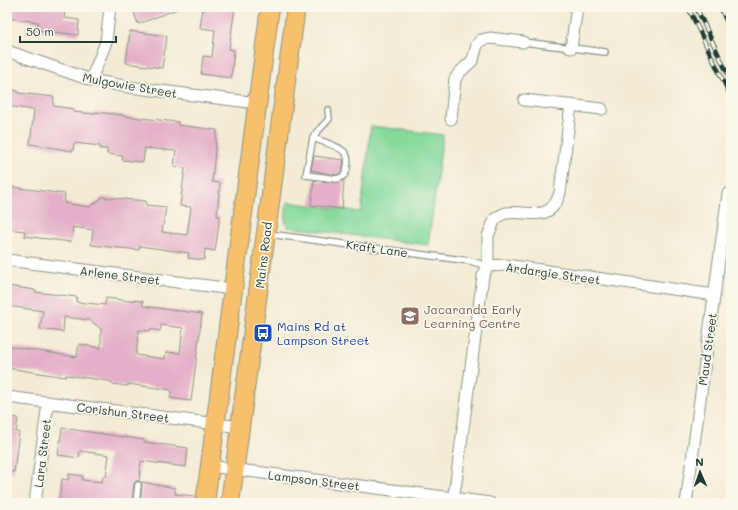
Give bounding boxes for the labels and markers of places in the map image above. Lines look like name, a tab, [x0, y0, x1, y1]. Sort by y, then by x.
place label: Jacaranda Early Learning Centre	[424, 301, 521, 331]
school or university icon: Jacaranda Early Learning Centre	[399, 305, 421, 327]
place label: Mains Rd at Lampson Street	[277, 318, 369, 348]
bus stop icon: Mains Rd at Lampson Street	[252, 322, 274, 344]

